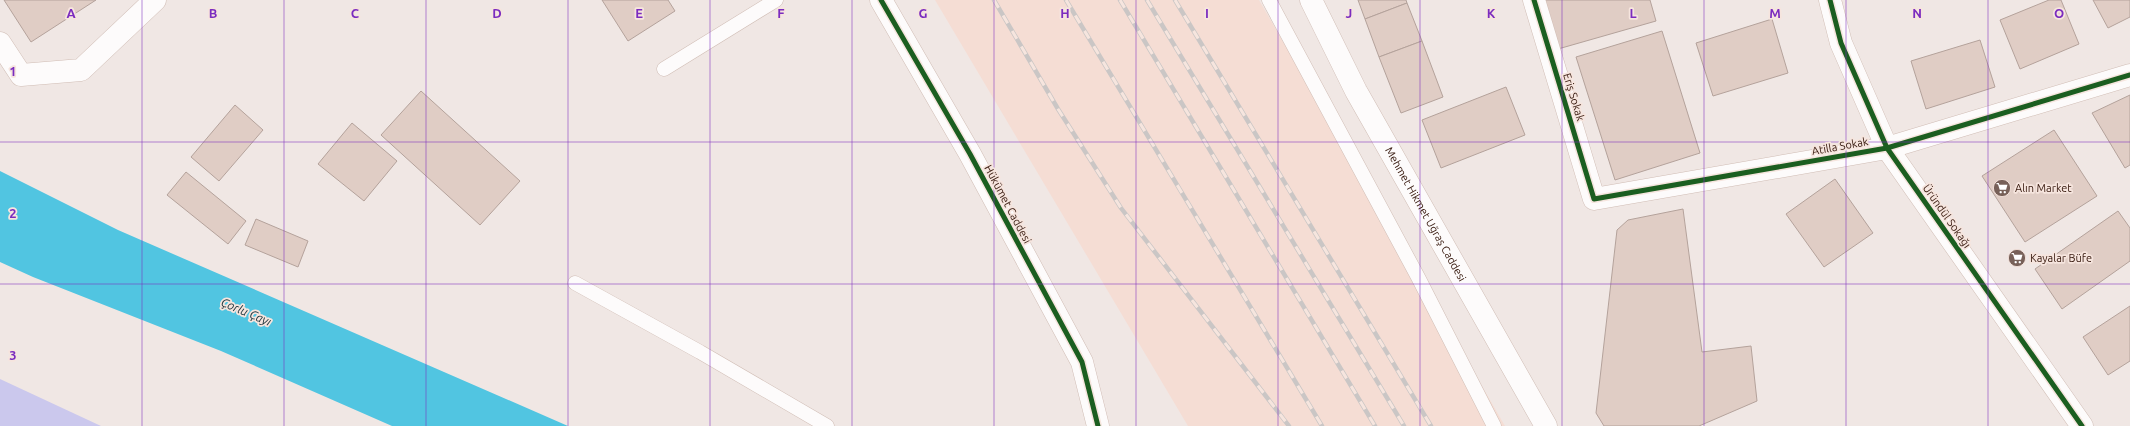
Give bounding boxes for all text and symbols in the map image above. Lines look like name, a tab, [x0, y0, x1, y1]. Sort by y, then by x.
text: A	[66, 6, 76, 20]
text: B	[209, 6, 218, 20]
text: C	[351, 6, 360, 20]
text: D	[492, 6, 502, 20]
text: E	[635, 6, 643, 20]
text: F	[777, 6, 785, 20]
text: G	[919, 6, 928, 20]
text: H	[1060, 6, 1070, 20]
text: I	[1205, 6, 1209, 20]
text: J	[1346, 6, 1352, 20]
text: K	[1487, 6, 1496, 20]
text: L	[1629, 6, 1637, 20]
text: M	[1769, 6, 1781, 20]
text: N	[1912, 6, 1922, 20]
text: O	[2054, 6, 2064, 20]
text: 1	[9, 64, 17, 78]
street label: Eriş Sokak	[1561, 72, 1587, 123]
street label: Atilla Sokak	[1811, 135, 1870, 157]
street label: Mehmet Hikmet Uğraş Caddesi	[1383, 145, 1469, 283]
street label: Hükümet Caddesi	[982, 163, 1034, 245]
supermarket icon: Alın Market	[1992, 178, 2012, 198]
street label: Üründül Sokağı	[1921, 182, 1973, 250]
place label: Alın Market	[2015, 182, 2072, 194]
text: 2	[9, 206, 17, 220]
supermarket icon: Kayalar Büfe	[2007, 248, 2027, 268]
place label: Kayalar Büfe	[2030, 252, 2092, 264]
water label: Çorlu Çayı	[219, 295, 273, 328]
text: 3	[9, 348, 17, 362]

